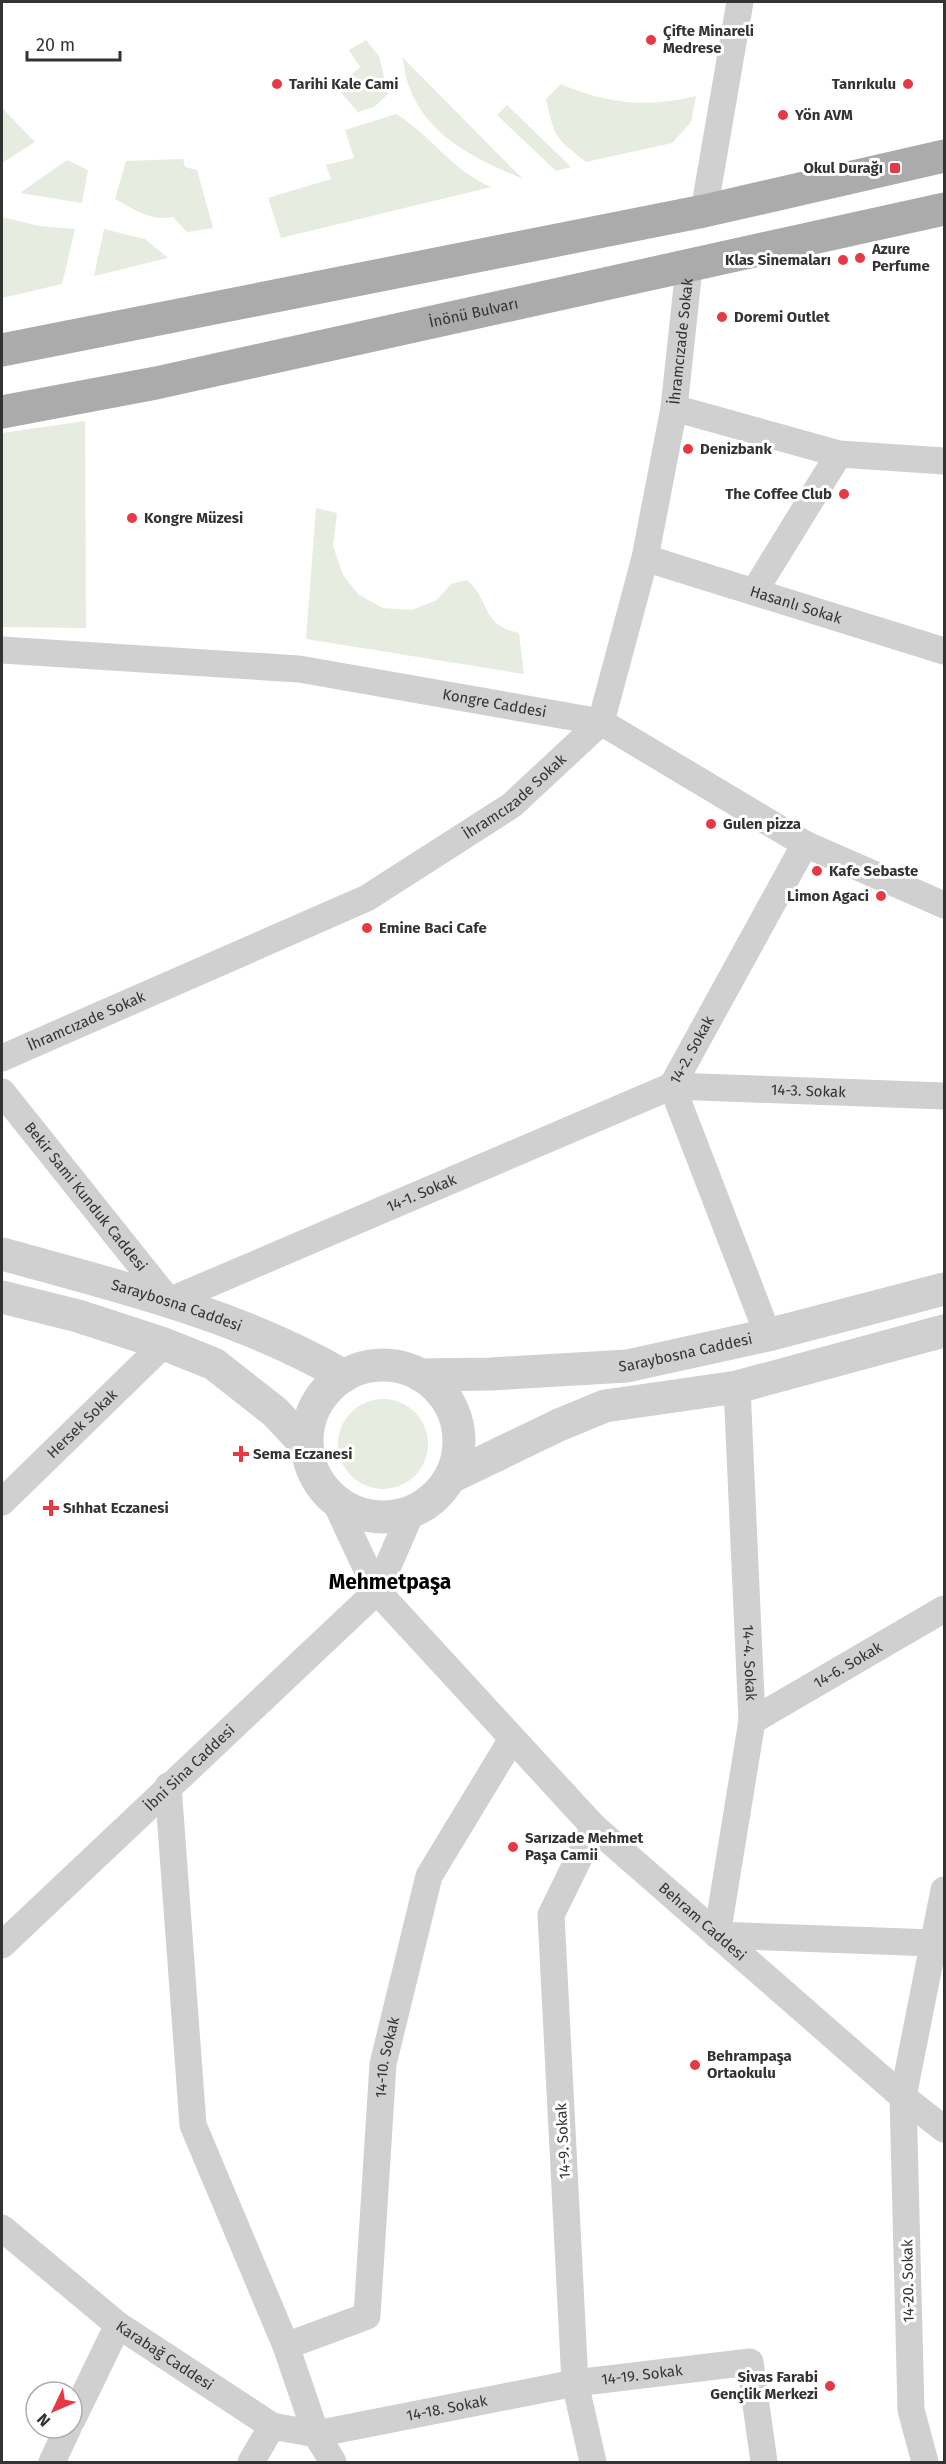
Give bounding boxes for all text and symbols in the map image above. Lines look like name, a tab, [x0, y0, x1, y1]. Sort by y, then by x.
place label: Çifte Minareli Medrese	[663, 22, 754, 57]
scale bar	[27, 24, 120, 62]
marker: Çifte Minareli Medrese	[644, 33, 658, 47]
text: 20 m	[36, 34, 75, 56]
place label: Tarihi Kale Cami	[289, 75, 399, 93]
place label: Tanrıkulu	[832, 75, 896, 93]
marker: Tarihi Kale Cami	[270, 77, 284, 91]
marker: Tanrıkulu	[901, 77, 915, 91]
place label: Yön AVM	[794, 106, 853, 124]
marker: Yön AVM	[776, 108, 790, 122]
place label: Okul Durağı	[803, 159, 883, 177]
marker: Okul Durağı	[888, 161, 902, 175]
place label: Azure Perfume	[871, 240, 930, 275]
place label: Klas Sinemaları	[725, 251, 831, 269]
marker: Azure Perfume	[853, 251, 867, 265]
marker: Klas Sinemaları	[836, 253, 850, 267]
street label: İhramcızade Sokak	[665, 277, 697, 405]
street label: İnönü Bulvarı	[427, 294, 520, 331]
place label: Doremi Outlet	[734, 308, 830, 326]
marker: Doremi Outlet	[715, 310, 729, 324]
place label: Denizbank	[700, 440, 772, 458]
marker: Denizbank	[681, 442, 695, 456]
place label: The Coffee Club	[725, 485, 832, 503]
marker: The Coffee Club	[837, 487, 851, 501]
place label: Kongre Müzesi	[144, 509, 243, 527]
marker: Kongre Müzesi	[125, 511, 139, 525]
street label: Hasanlı Sokak	[748, 582, 844, 628]
street label: Kongre Caddesi	[441, 685, 548, 721]
street label: İhramcızade Sokak	[460, 750, 570, 843]
place label: Gulen pizza	[723, 815, 801, 833]
marker: Gulen pizza	[704, 817, 718, 831]
place label: Kafe Sebaste	[829, 862, 918, 880]
marker: Kafe Sebaste	[810, 864, 824, 878]
place label: Limon Agaci	[787, 887, 869, 905]
marker: Limon Agaci	[874, 889, 888, 903]
place label: Emine Baci Cafe	[379, 919, 487, 937]
marker: Emine Baci Cafe	[360, 921, 374, 935]
street label: İhramcızade Sokak	[25, 987, 148, 1055]
street label: 14-2. Sokak	[666, 1013, 718, 1087]
street label: 14-3. Sokak	[771, 1081, 846, 1101]
street label: Bekir Sami Kunduk Caddesi	[21, 1118, 151, 1275]
street label: 14-1. Sokak	[384, 1170, 459, 1216]
street label: Saraybosna Caddesi	[109, 1276, 245, 1335]
street label: Saraybosna Caddesi	[618, 1330, 754, 1375]
street label: Hersek Sokak	[43, 1385, 121, 1462]
place label: Sema Eczanesi	[253, 1445, 352, 1463]
marker: Sema Eczanesi	[234, 1447, 248, 1461]
place label: Sıhhat Eczanesi	[63, 1499, 169, 1517]
marker: Sıhhat Eczanesi	[44, 1501, 58, 1515]
district label: Mehmetpaşa	[329, 1569, 451, 1595]
street label: 14-4. Sokak	[739, 1624, 760, 1702]
street label: 14-6. Sokak	[810, 1638, 886, 1692]
street label: İbni Sina Caddesi	[141, 1721, 239, 1815]
place label: Sarızade Mehmet Paşa Camii	[525, 1829, 643, 1865]
marker: Sarızade Mehmet Paşa Camii	[506, 1840, 520, 1854]
street label: Behram Caddesi	[655, 1879, 750, 1965]
street label: 14-10. Sokak	[372, 2015, 403, 2099]
place label: Behrampaşa Ortaokulu	[707, 2047, 792, 2082]
marker: Behrampaşa Ortaokulu	[688, 2058, 702, 2072]
street label: 14-9. Sokak	[552, 2102, 574, 2179]
street label: 14-20. Sokak	[898, 2239, 918, 2323]
street label: Karabağ Caddesi	[113, 2317, 217, 2394]
street label: 14-19. Sokak	[600, 2361, 684, 2389]
place label: Sivas Farabi Gençlik Merkezi	[710, 2368, 818, 2404]
marker: Sivas Farabi Gençlik Merkezi	[823, 2379, 837, 2393]
north arrow	[24, 2380, 84, 2440]
street label: 14-18. Sokak	[405, 2391, 489, 2425]
text: N	[33, 2410, 54, 2430]

